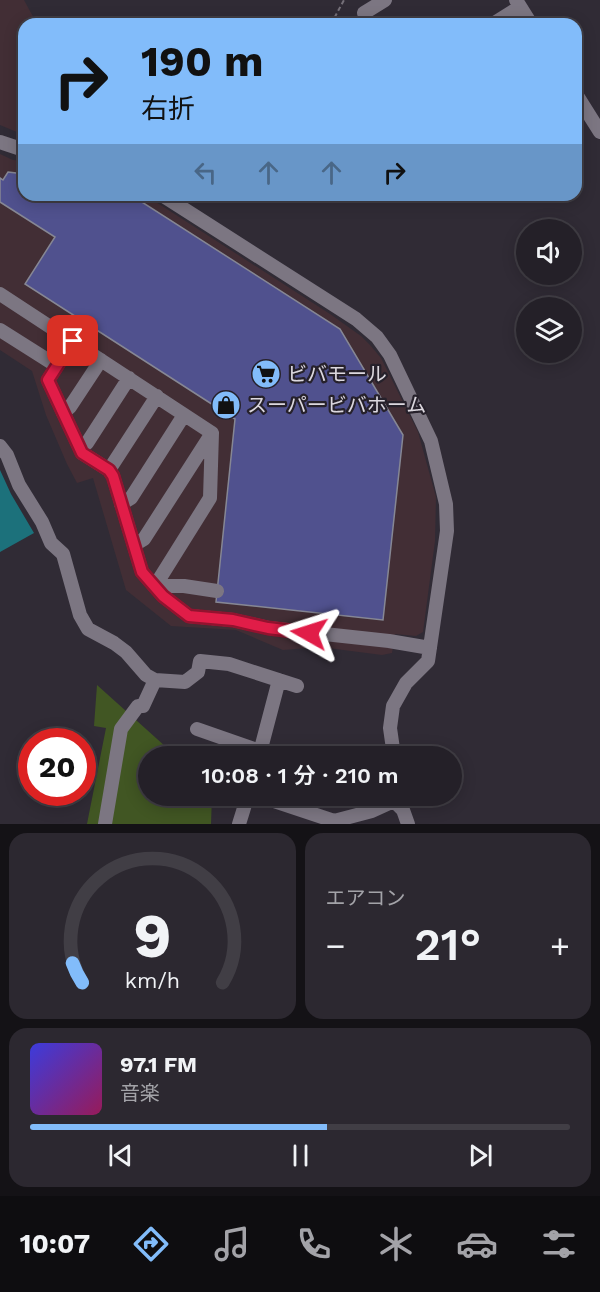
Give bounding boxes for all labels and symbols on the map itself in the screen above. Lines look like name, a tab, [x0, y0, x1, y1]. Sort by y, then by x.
pin	[47, 315, 98, 366]
supermarket icon: ビバモール	[250, 358, 282, 390]
place label: ビバモール	[287, 362, 387, 386]
shop icon: スーパービバホーム	[210, 389, 242, 421]
place label: スーパービバホーム	[247, 393, 426, 417]
position arrow	[277, 601, 341, 665]
speed limit sign: 20	[18, 728, 96, 806]

